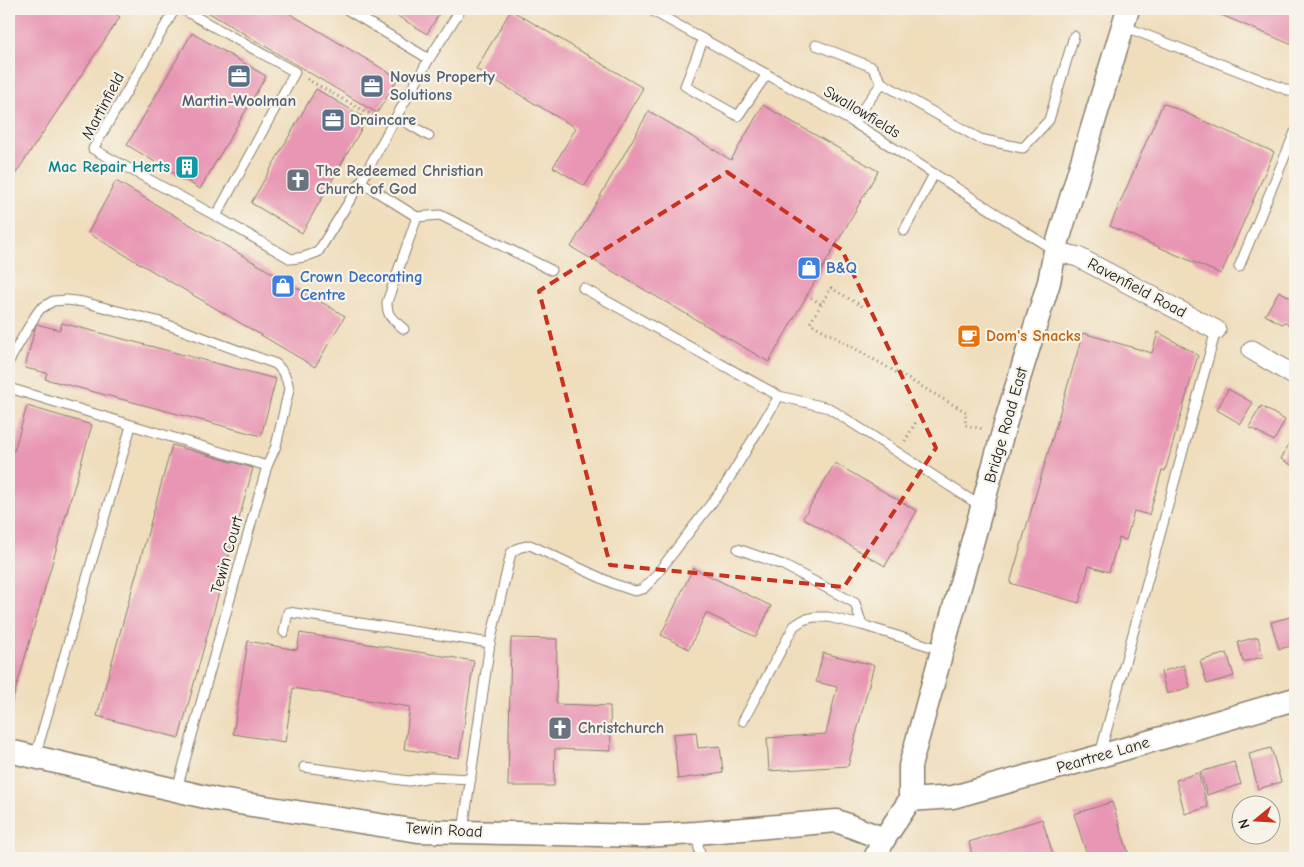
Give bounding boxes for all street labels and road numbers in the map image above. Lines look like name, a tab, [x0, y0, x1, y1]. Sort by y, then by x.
street label: Martinfield	[78, 69, 128, 143]
street label: Swallowfields	[820, 82, 904, 142]
street label: Ravenfield Road	[1085, 255, 1189, 321]
street label: Bridge Road East	[981, 365, 1031, 485]
street label: Tewin Court	[207, 514, 247, 596]
street label: Peartree Lane	[1054, 733, 1152, 777]
street label: Tewin Road	[405, 819, 483, 841]

